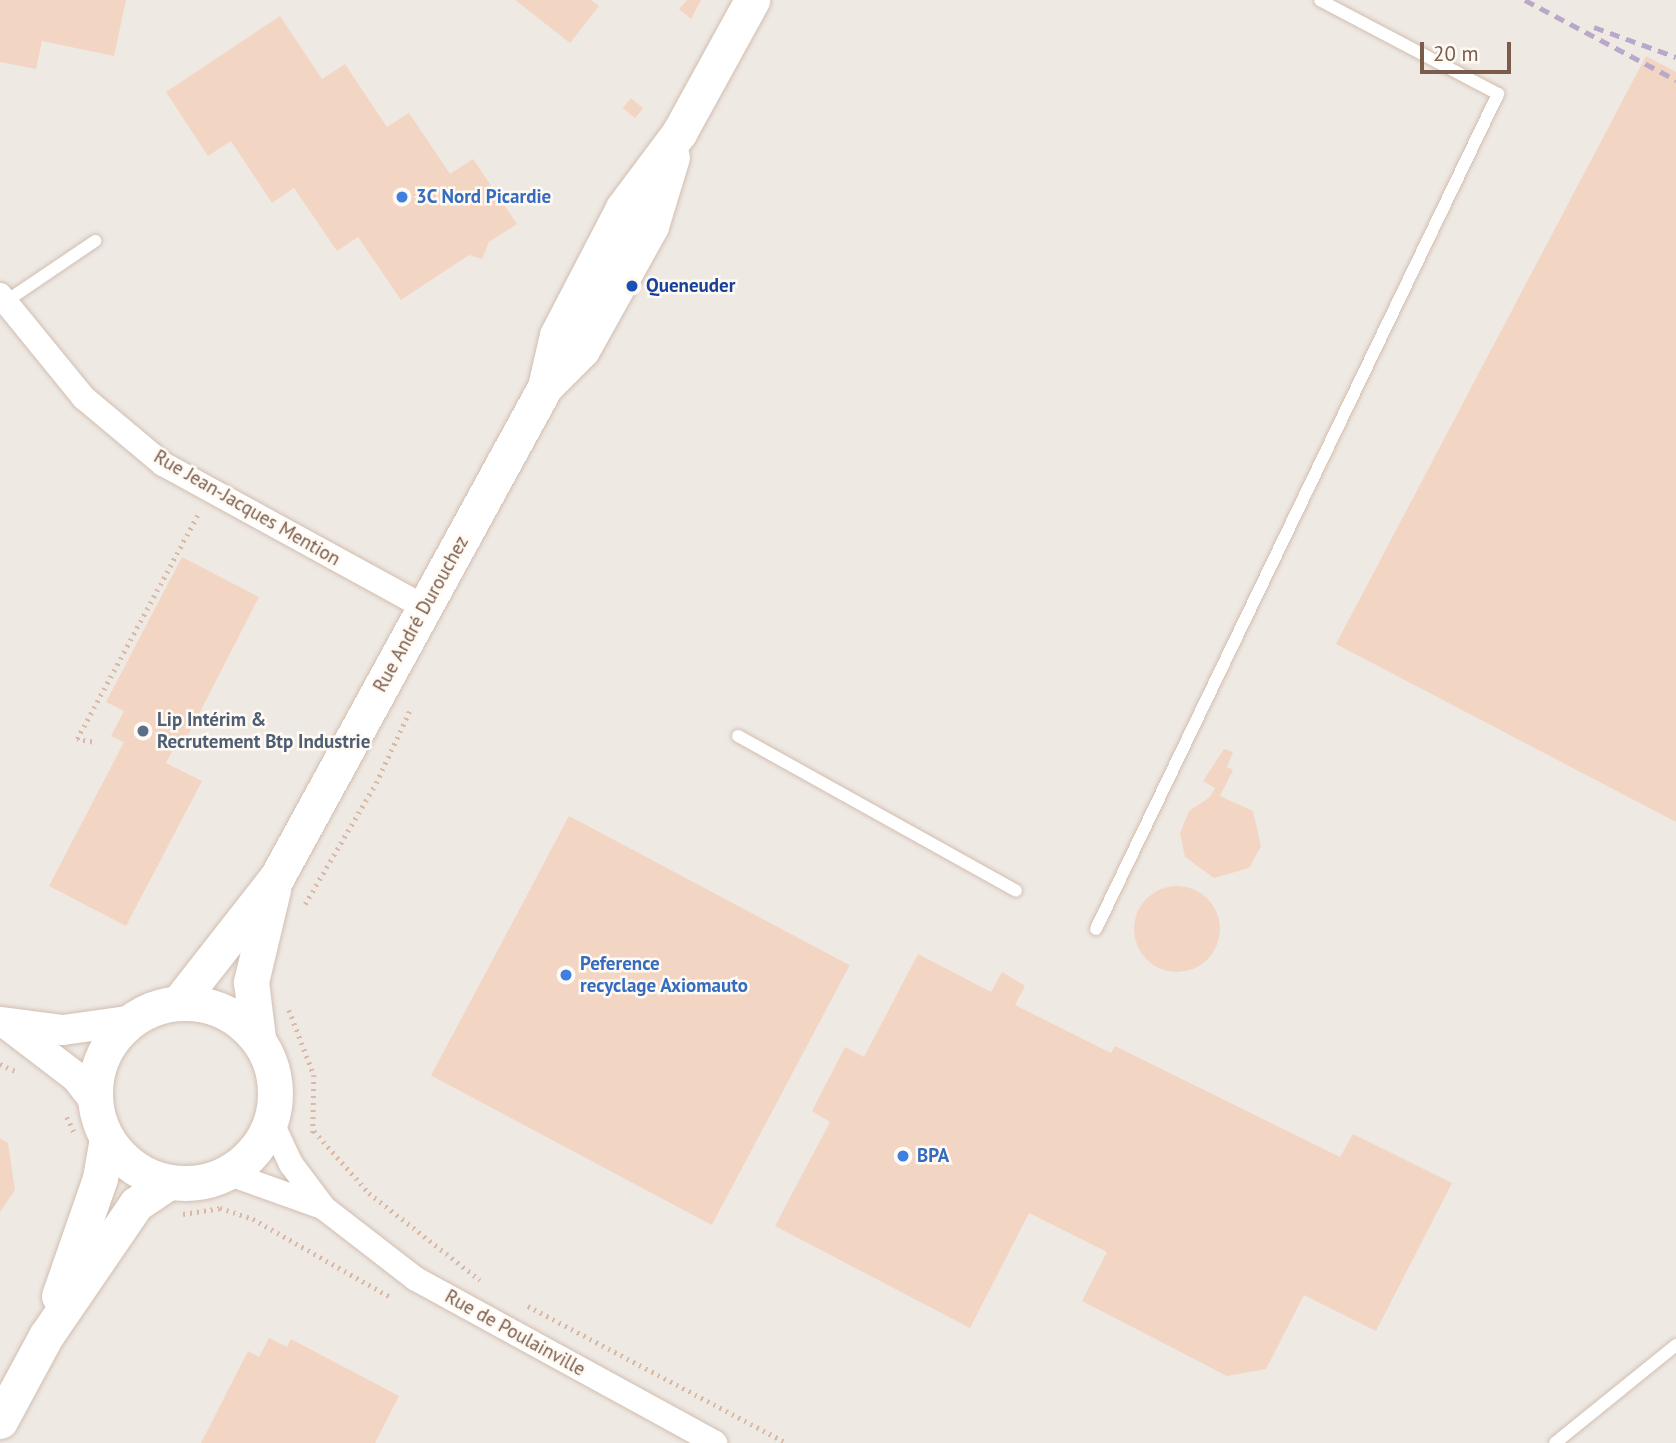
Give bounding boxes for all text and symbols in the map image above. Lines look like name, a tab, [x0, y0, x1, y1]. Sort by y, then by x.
scale bar	[1424, 28, 1515, 72]
text: 20 m	[1433, 40, 1479, 67]
place label: 3C Nord Picardie	[416, 186, 552, 208]
marker: 3C Nord Picardie	[394, 189, 410, 205]
place label: Queneuder	[646, 275, 735, 297]
marker: Queneuder	[624, 278, 640, 294]
street label: Rue Jean-Jacques Mention	[150, 445, 344, 571]
street label: Rue André Durouchez	[369, 532, 473, 696]
place label: Lip Intérim & Recrutement Btp Industrie	[157, 709, 370, 753]
marker: Lip Intérim & Recrutement Btp Industrie	[135, 723, 151, 739]
place label: Peference recyclage Axiomauto	[580, 953, 749, 997]
marker: Peference recyclage Axiomauto	[558, 967, 574, 983]
place label: BPA	[917, 1145, 949, 1167]
marker: BPA	[895, 1148, 911, 1164]
street label: Rue de Poulainville	[441, 1285, 589, 1381]

